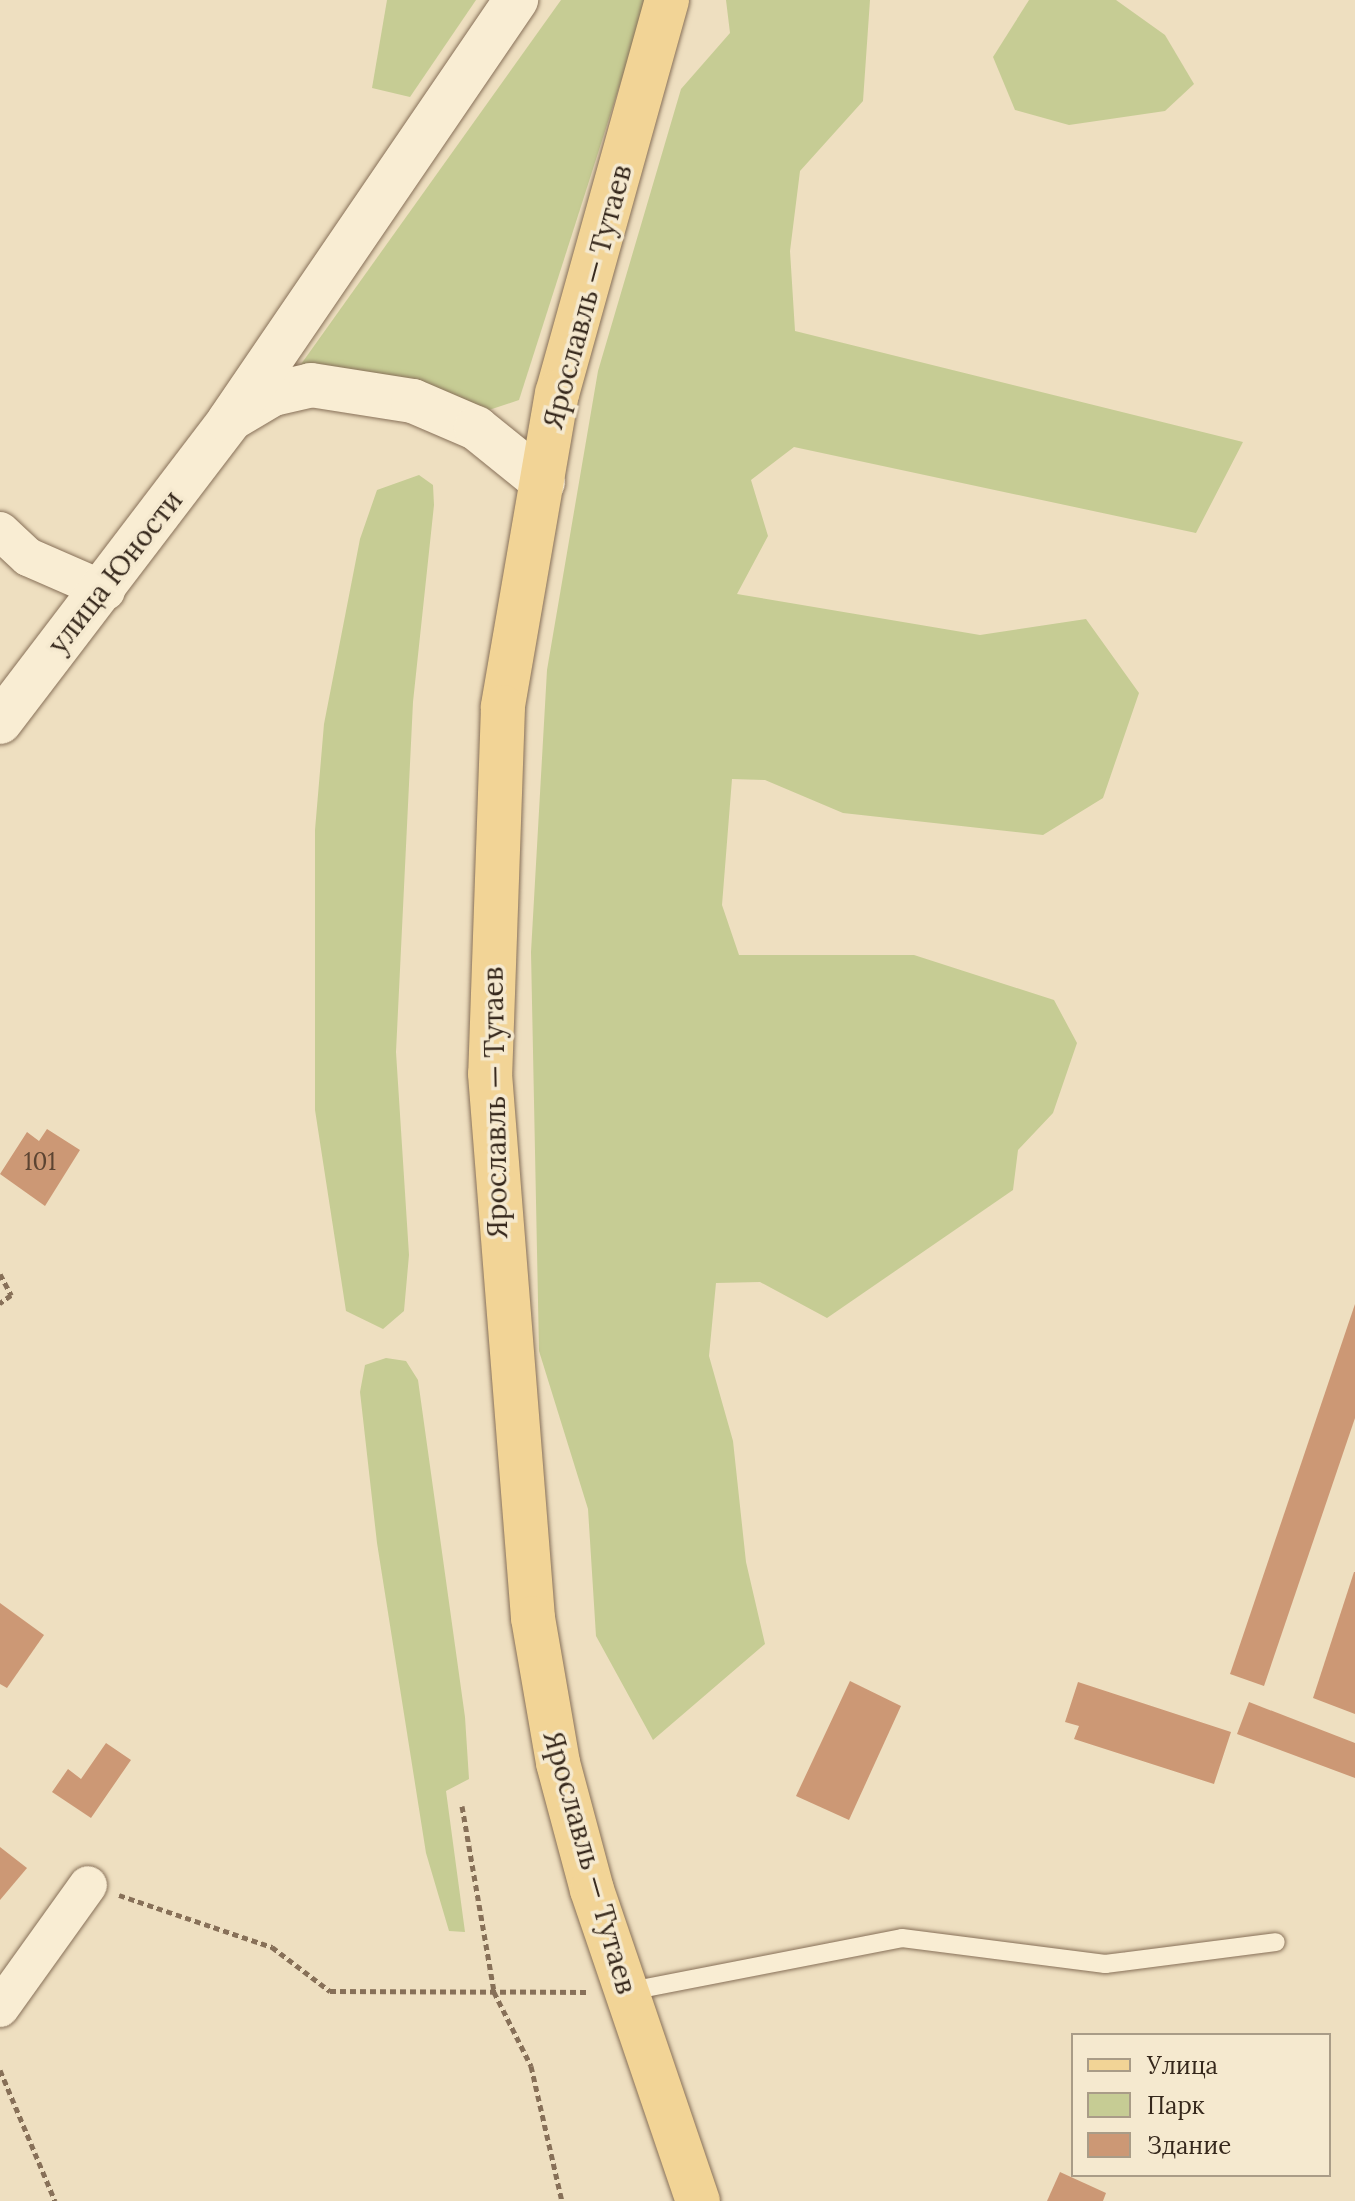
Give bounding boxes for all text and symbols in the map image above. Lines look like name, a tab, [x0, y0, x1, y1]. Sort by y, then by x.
street label: Ярославль — Тутаев	[536, 161, 638, 433]
street label: улица Юности	[41, 484, 189, 660]
street label: Ярославль — Тутаев	[476, 967, 514, 1239]
house number: 101	[24, 1148, 56, 1176]
street label: Ярославль — Тутаев	[536, 1727, 644, 1997]
legend	[1071, 2033, 1331, 2177]
text: Улица	[1147, 2050, 1218, 2081]
text: Парк	[1147, 2090, 1205, 2121]
text: Здание	[1147, 2130, 1231, 2161]

